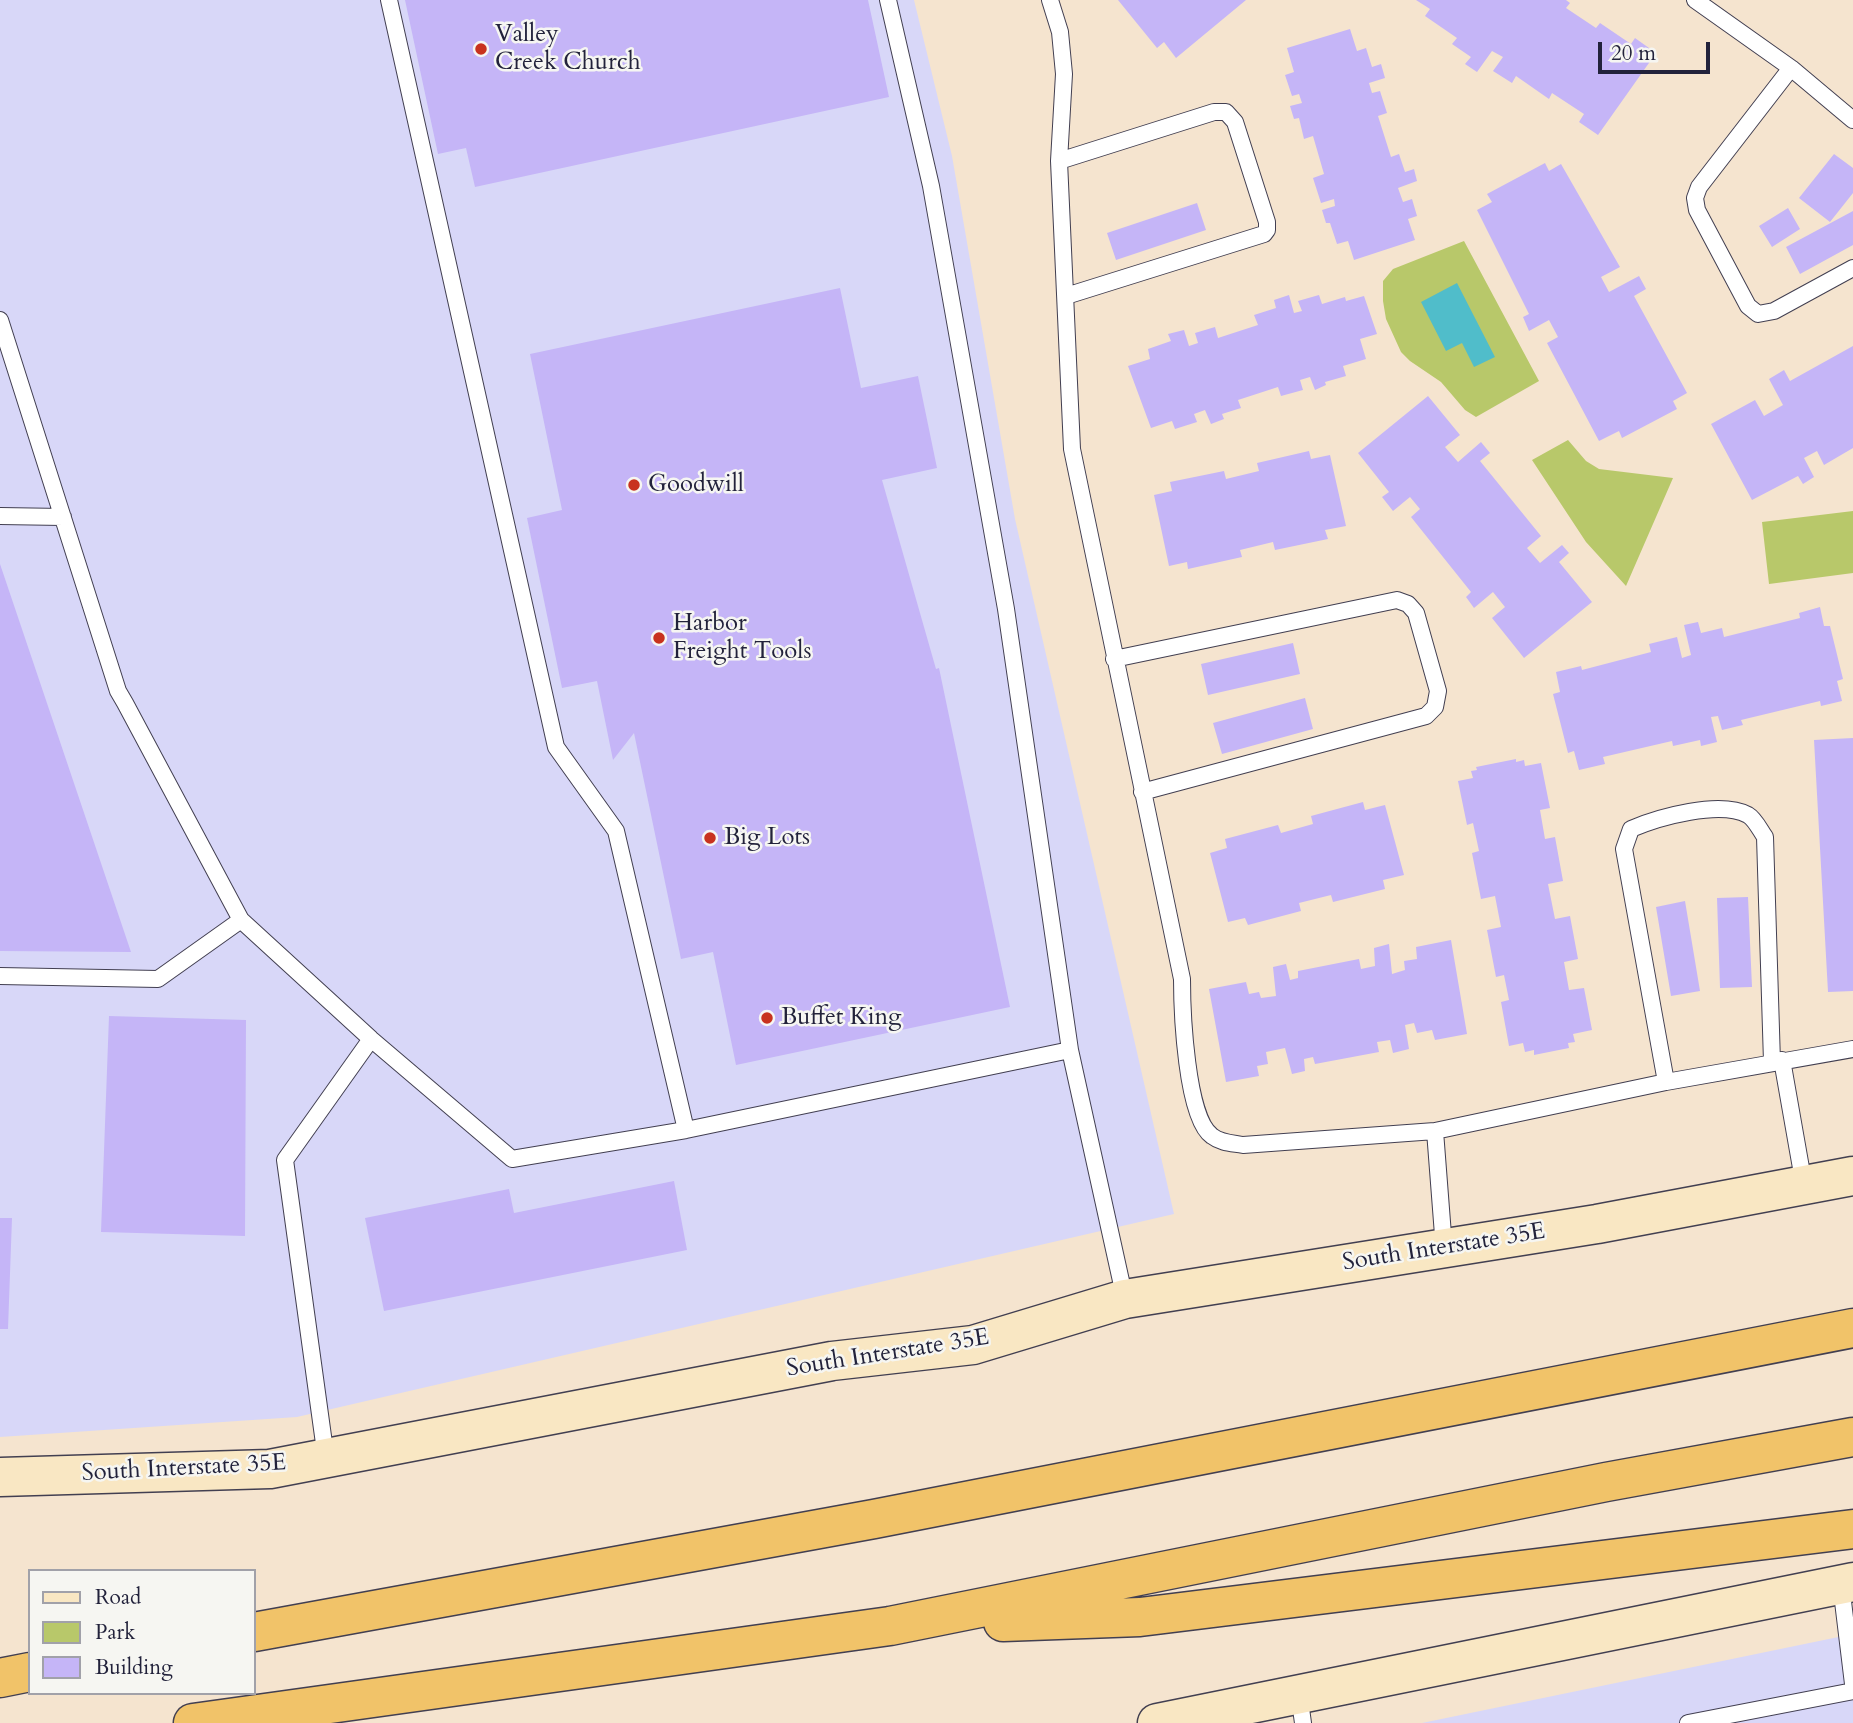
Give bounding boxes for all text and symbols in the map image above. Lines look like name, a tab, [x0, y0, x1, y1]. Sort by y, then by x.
place label: Valley Creek Church	[495, 21, 641, 77]
scale bar	[1601, 28, 1713, 72]
text: 20 m	[1611, 39, 1656, 68]
marker: Valley Creek Church	[473, 41, 489, 57]
place label: Goodwill	[648, 471, 744, 499]
marker: Goodwill	[626, 477, 642, 493]
place label: Harbor Freight Tools	[673, 610, 811, 666]
marker: Harbor Freight Tools	[651, 630, 667, 646]
place label: Big Lots	[724, 824, 810, 852]
marker: Big Lots	[702, 830, 718, 846]
place label: Buffet King	[781, 1004, 902, 1032]
marker: Buffet King	[759, 1010, 775, 1026]
street label: South Interstate 35E	[1341, 1218, 1547, 1278]
street label: South Interstate 35E	[785, 1324, 991, 1384]
street label: South Interstate 35E	[81, 1449, 287, 1489]
legend	[28, 1569, 256, 1695]
text: Road	[95, 1583, 141, 1612]
text: Park	[95, 1618, 135, 1647]
text: Building	[95, 1653, 173, 1682]

